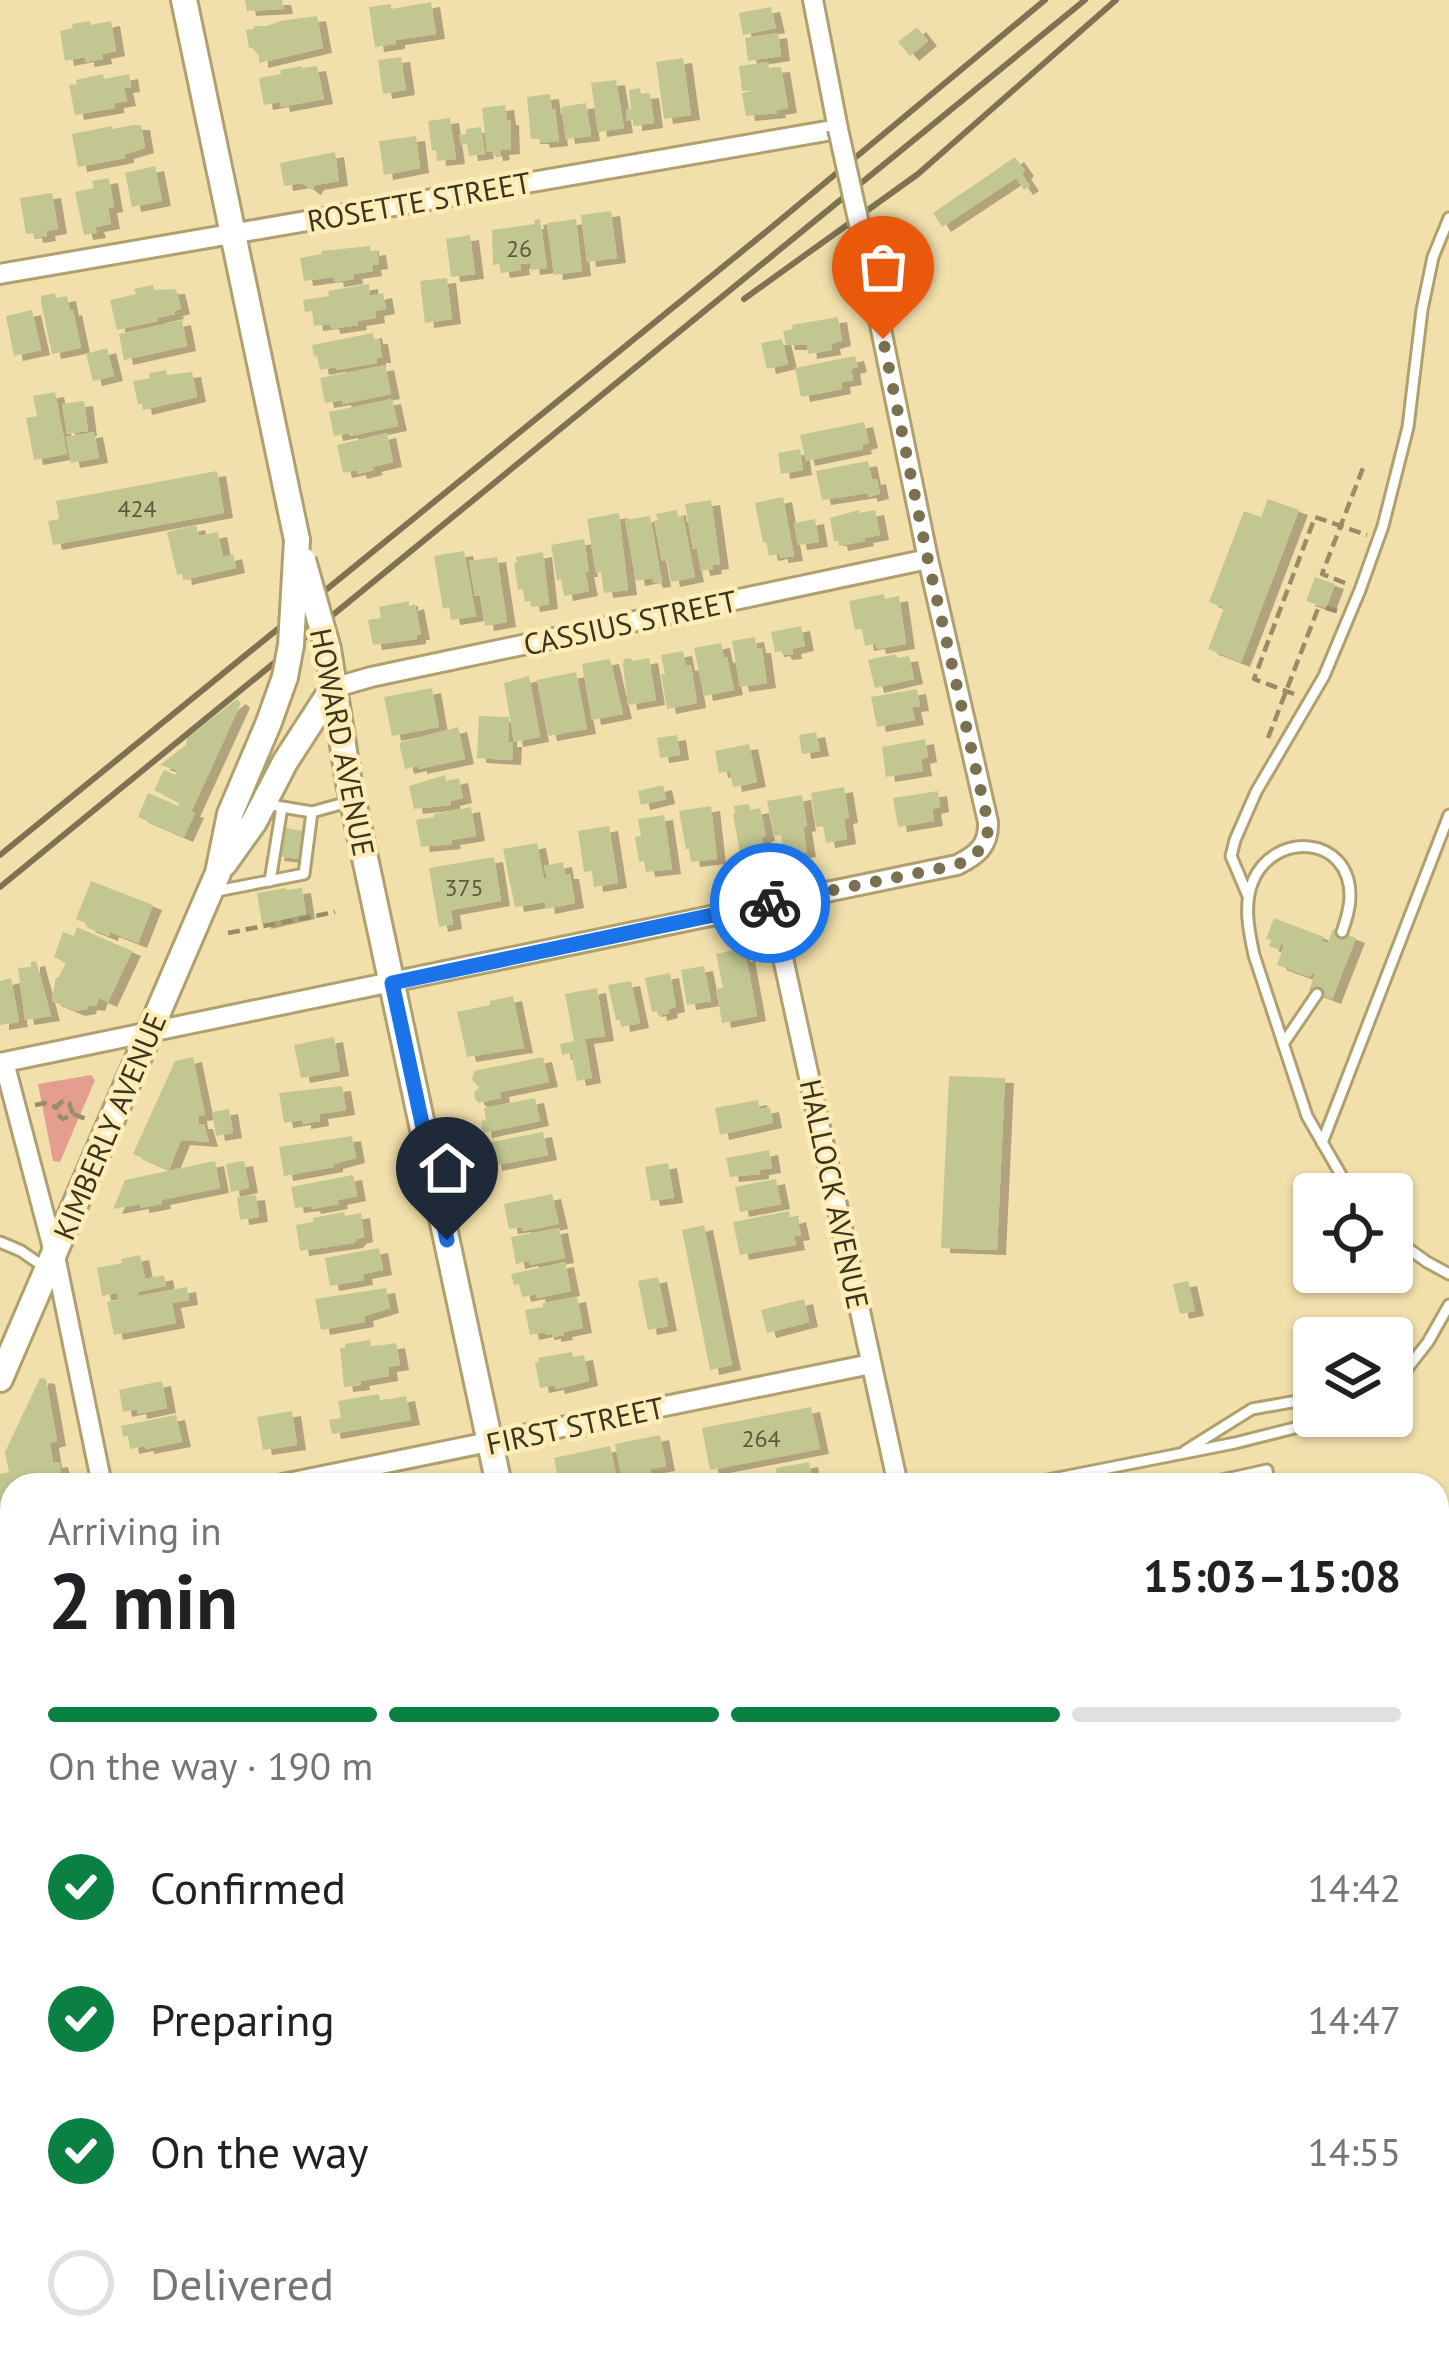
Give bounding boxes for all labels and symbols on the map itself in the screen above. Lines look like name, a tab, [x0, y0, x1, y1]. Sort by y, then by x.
street label: ROSETTE STREET	[304, 162, 534, 240]
pin	[832, 216, 934, 339]
house number: 26	[506, 233, 532, 264]
house number: 424	[117, 493, 157, 524]
street label: CASSIUS STREET	[520, 580, 741, 664]
street label: HOWARD AVENUE	[302, 625, 384, 859]
courier	[710, 843, 830, 963]
house number: 375	[444, 872, 484, 903]
street label: KIMBERLY AVENUE	[44, 1007, 174, 1245]
street label: HALLOCK AVENUE	[792, 1076, 878, 1312]
pin	[396, 1117, 498, 1240]
street label: FIRST STREET	[483, 1387, 668, 1463]
house number: 264	[741, 1423, 781, 1454]

